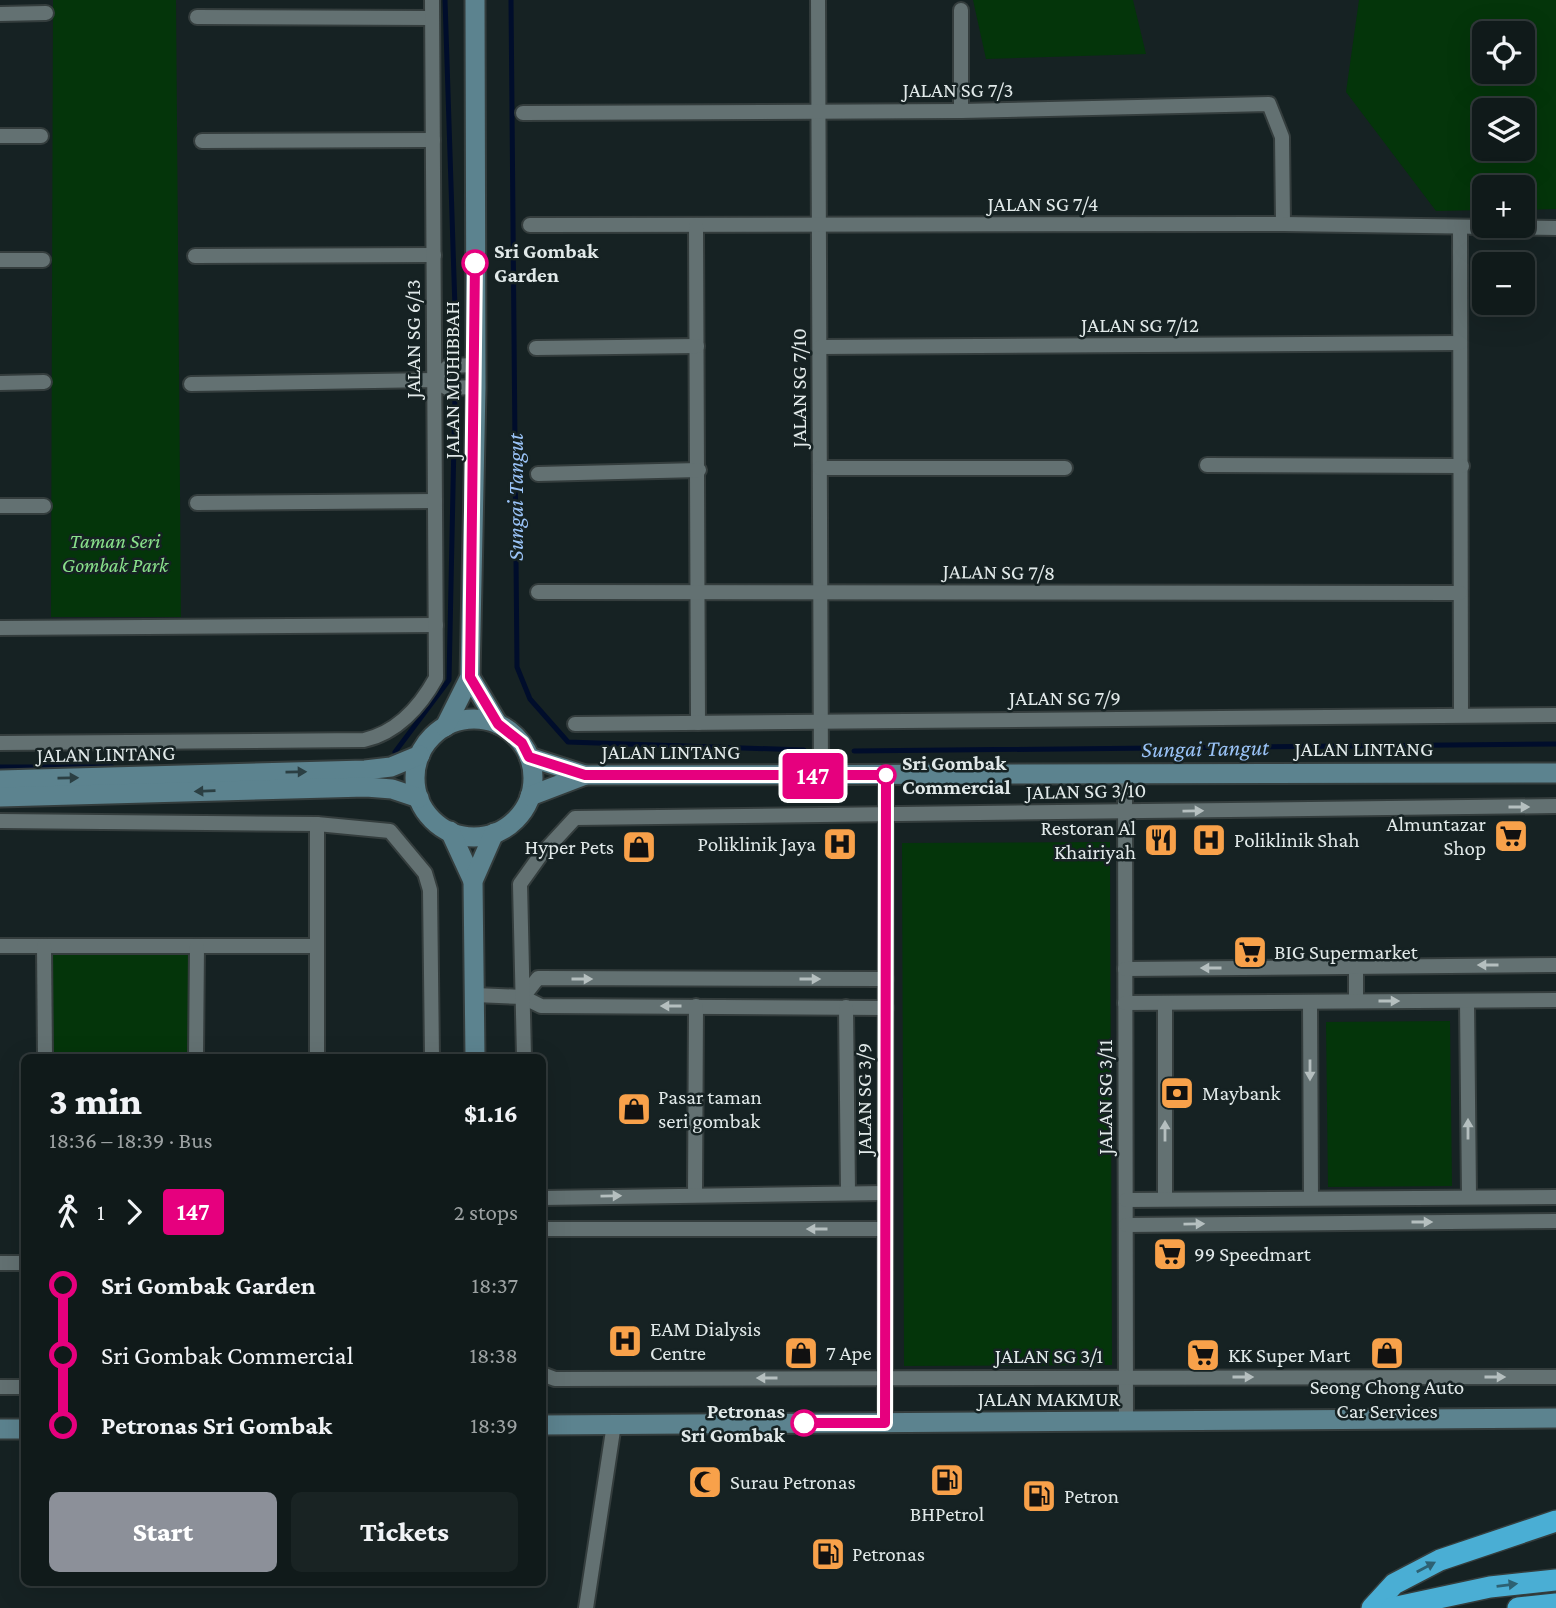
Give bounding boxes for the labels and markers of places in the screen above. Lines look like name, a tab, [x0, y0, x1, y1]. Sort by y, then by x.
place label: Sri Gombak Garden	[494, 239, 599, 287]
marker: Sri Gombak Garden	[462, 250, 488, 276]
place label: Sri Gombak Commercial	[902, 751, 1011, 799]
marker: Sri Gombak Commercial	[876, 765, 896, 785]
place label: Almuntazar Shop	[1387, 812, 1487, 860]
place label: Restoran Al Khairiyah	[1040, 816, 1136, 864]
supermarket icon: Almuntazar Shop	[1492, 817, 1530, 855]
restaurant icon: Restoran Al Khairiyah	[1142, 821, 1180, 859]
hospital icon: Poliklinik Shah	[1190, 821, 1228, 859]
hospital icon: Poliklinik Jaya	[821, 825, 859, 863]
shop icon: Hyper Pets	[620, 828, 658, 866]
place label: Poliklinik Shah	[1234, 828, 1359, 852]
place label: Poliklinik Jaya	[698, 832, 816, 856]
place label: Hyper Pets	[525, 835, 614, 859]
supermarket icon: BIG Supermarket	[1231, 933, 1269, 971]
place label: BIG Supermarket	[1274, 940, 1419, 964]
bank icon: Maybank	[1158, 1074, 1196, 1112]
place label: Maybank	[1202, 1081, 1280, 1105]
place label: Pasar taman seri gombak	[658, 1085, 762, 1133]
shop icon: Pasar taman seri gombak	[615, 1090, 653, 1128]
supermarket icon: 99 Speedmart	[1151, 1235, 1189, 1273]
place label: 99 Speedmart	[1194, 1242, 1312, 1266]
place label: EAM Dialysis Centre	[650, 1317, 761, 1365]
hospital icon: EAM Dialysis Centre	[606, 1322, 644, 1360]
shop icon: 7 Ape	[782, 1334, 820, 1372]
shop icon: Seong Chong Auto Car Services	[1368, 1334, 1406, 1372]
supermarket icon: KK Super Mart	[1184, 1336, 1222, 1374]
place label: 7 Ape	[826, 1341, 872, 1365]
place label: KK Super Mart	[1228, 1343, 1351, 1367]
place label: Seong Chong Auto Car Services	[1310, 1375, 1464, 1423]
place label: Petronas Sri Gombak	[681, 1399, 786, 1447]
marker: Petronas Sri Gombak	[791, 1410, 817, 1436]
fuel station icon: BHPetrol	[928, 1461, 966, 1499]
mosque icon: Surau Petronas	[686, 1463, 724, 1501]
place label: Surau Petronas	[730, 1470, 856, 1494]
fuel station icon: Petron	[1020, 1477, 1058, 1515]
place label: Petron	[1064, 1484, 1119, 1508]
place label: BHPetrol	[910, 1502, 984, 1526]
fuel station icon: Petronas	[809, 1535, 847, 1573]
place label: Petronas	[852, 1542, 925, 1566]

